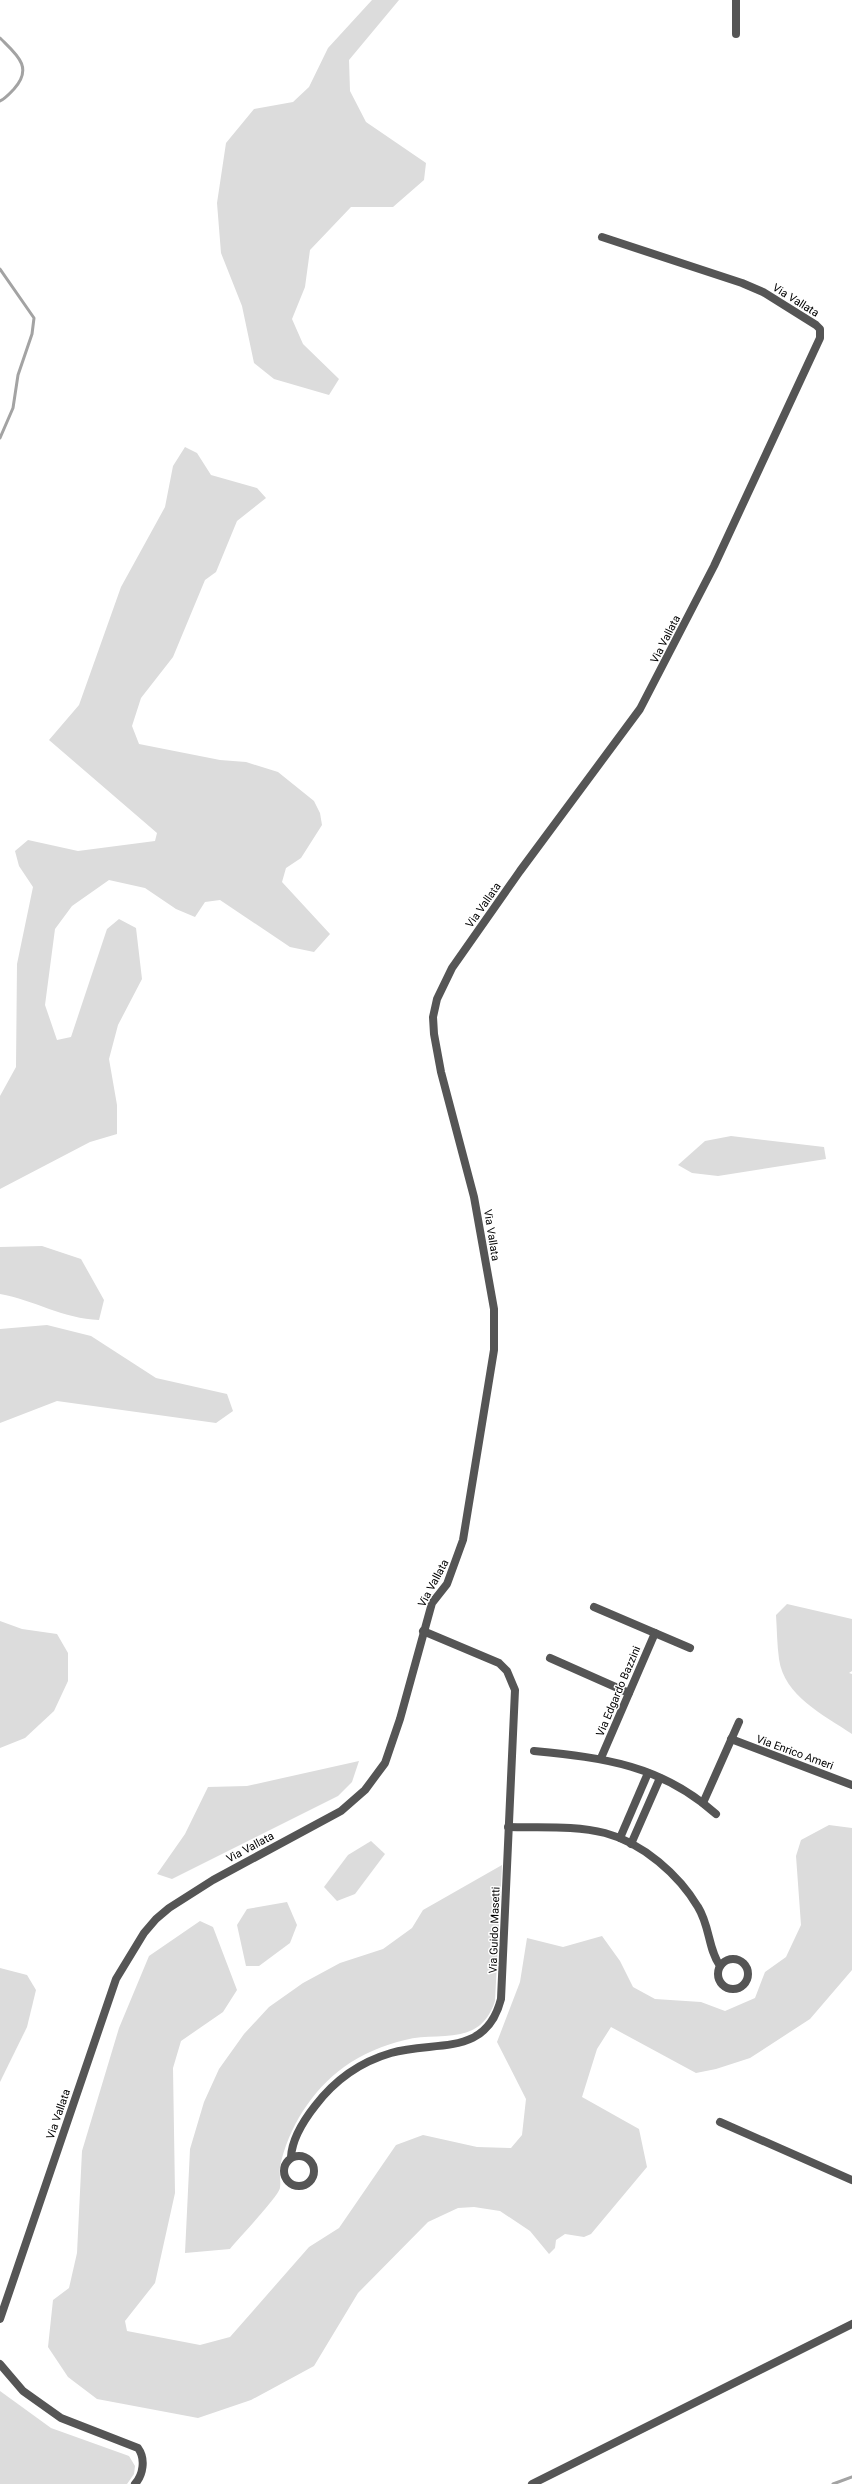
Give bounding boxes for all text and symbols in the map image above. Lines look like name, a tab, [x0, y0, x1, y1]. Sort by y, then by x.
street label: Via Vallata	[770, 281, 821, 320]
street label: Via Vallata	[648, 613, 683, 665]
street label: Via Vallata	[463, 880, 504, 930]
street label: Via Vallata	[481, 1208, 502, 1262]
street label: Via Vallata	[415, 1557, 451, 1609]
street label: Via Edgardo Bazzini	[594, 1644, 643, 1738]
street label: Via Enrico Ameri	[755, 1733, 835, 1772]
street label: Via Vallata	[224, 1829, 276, 1865]
street label: Via Guido Masetti	[486, 1886, 503, 1974]
street label: Via Vallata	[44, 2087, 73, 2141]

